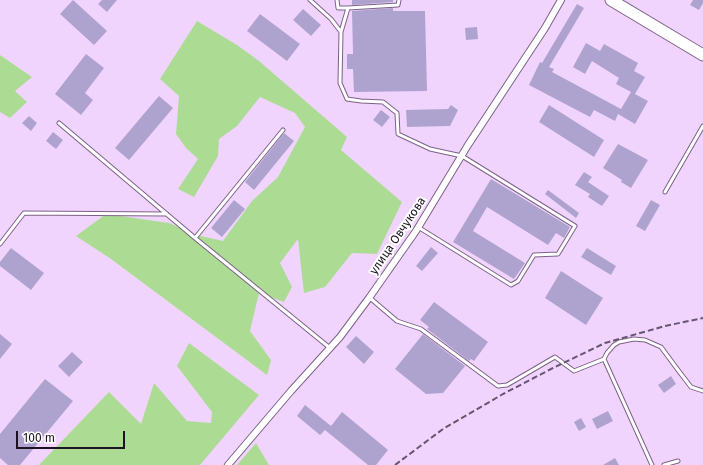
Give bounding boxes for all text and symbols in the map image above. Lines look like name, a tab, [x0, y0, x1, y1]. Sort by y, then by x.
street label: улица Овчукова	[367, 195, 429, 277]
scale bar	[18, 423, 127, 449]
text: 100 m	[23, 431, 55, 445]

